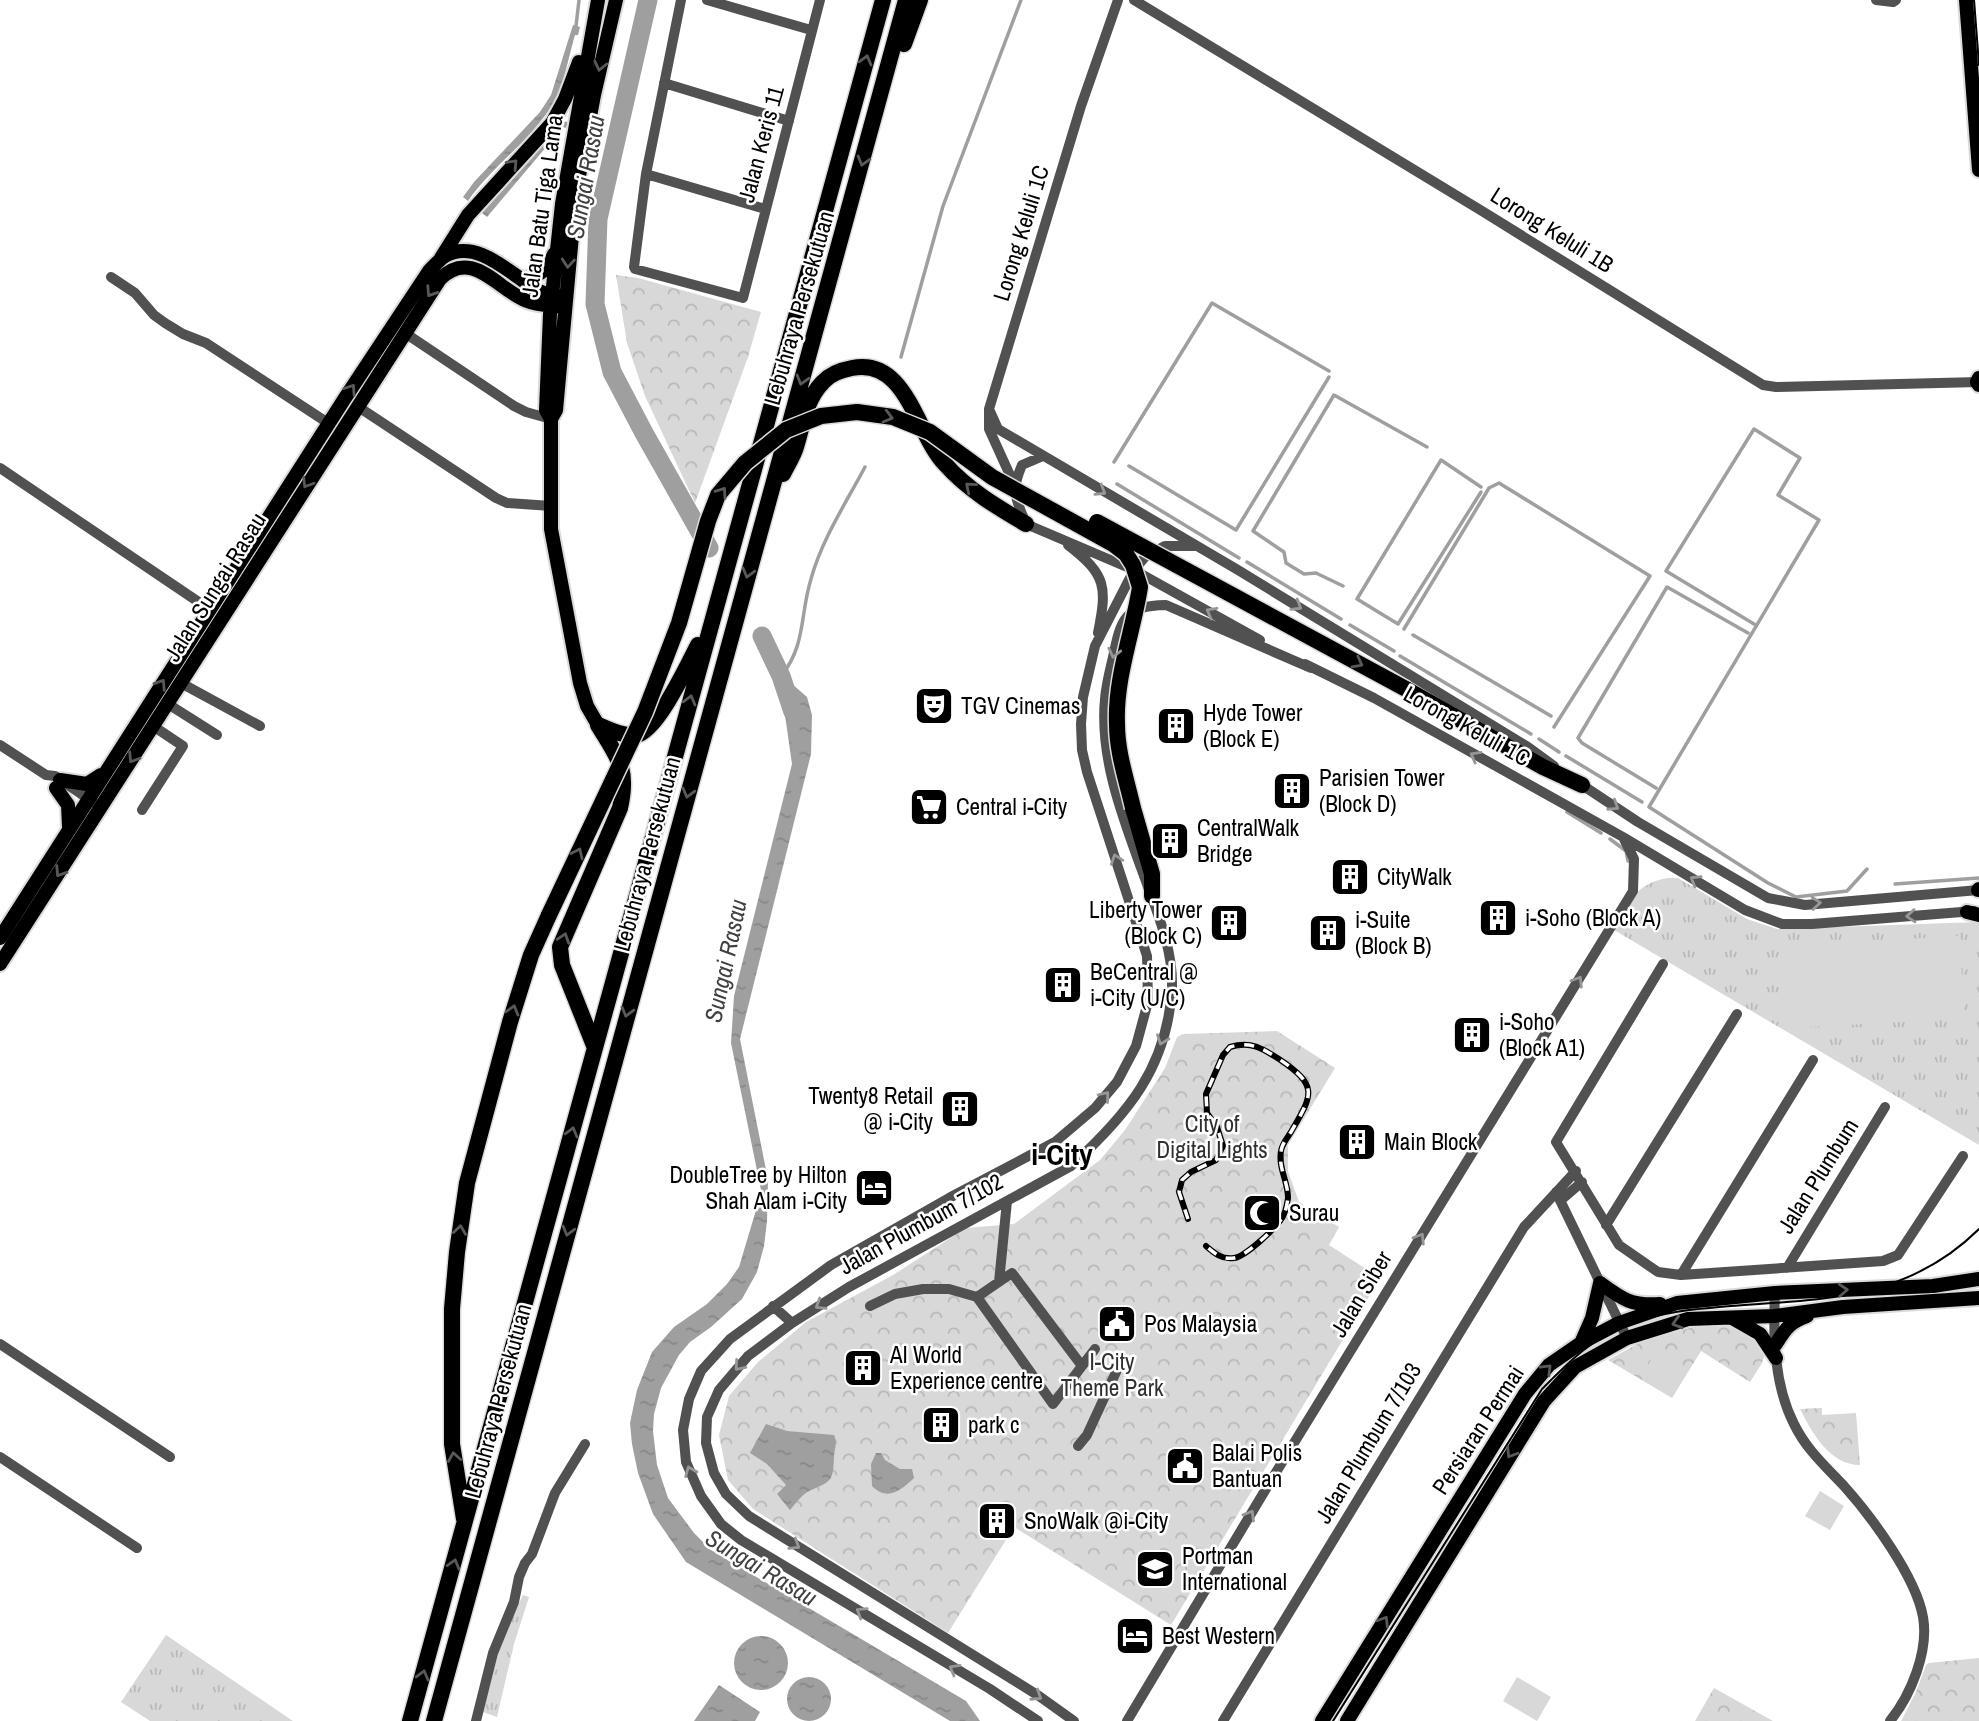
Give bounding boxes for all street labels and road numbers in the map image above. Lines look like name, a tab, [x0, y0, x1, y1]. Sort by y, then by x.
street label: Jalan Keris 11	[730, 82, 791, 205]
street label: Jalan Batu Tiga Lama	[513, 112, 570, 299]
street label: Lorong Keluli 1C	[985, 161, 1056, 305]
street label: Lorong Keluli 1B	[1485, 179, 1620, 280]
street label: Lebuhraya Persekutuan	[756, 207, 841, 408]
street label: Jalan Sungai Rasau	[156, 506, 273, 667]
street label: Lorong Keluli 1C	[1398, 678, 1536, 773]
street label: Lebuhraya Persekutuan	[606, 753, 687, 955]
street label: Jalan Plumbum	[1770, 1112, 1865, 1239]
street label: Jalan Plumbum 7/102	[833, 1166, 1008, 1281]
street label: Jalan Siber	[1323, 1244, 1399, 1343]
street label: Lebuhraya Persekutuan	[457, 1300, 538, 1502]
street label: Jalan Plumbum 7/103	[1307, 1357, 1428, 1529]
street label: Persiaran Permai	[1424, 1359, 1531, 1500]

